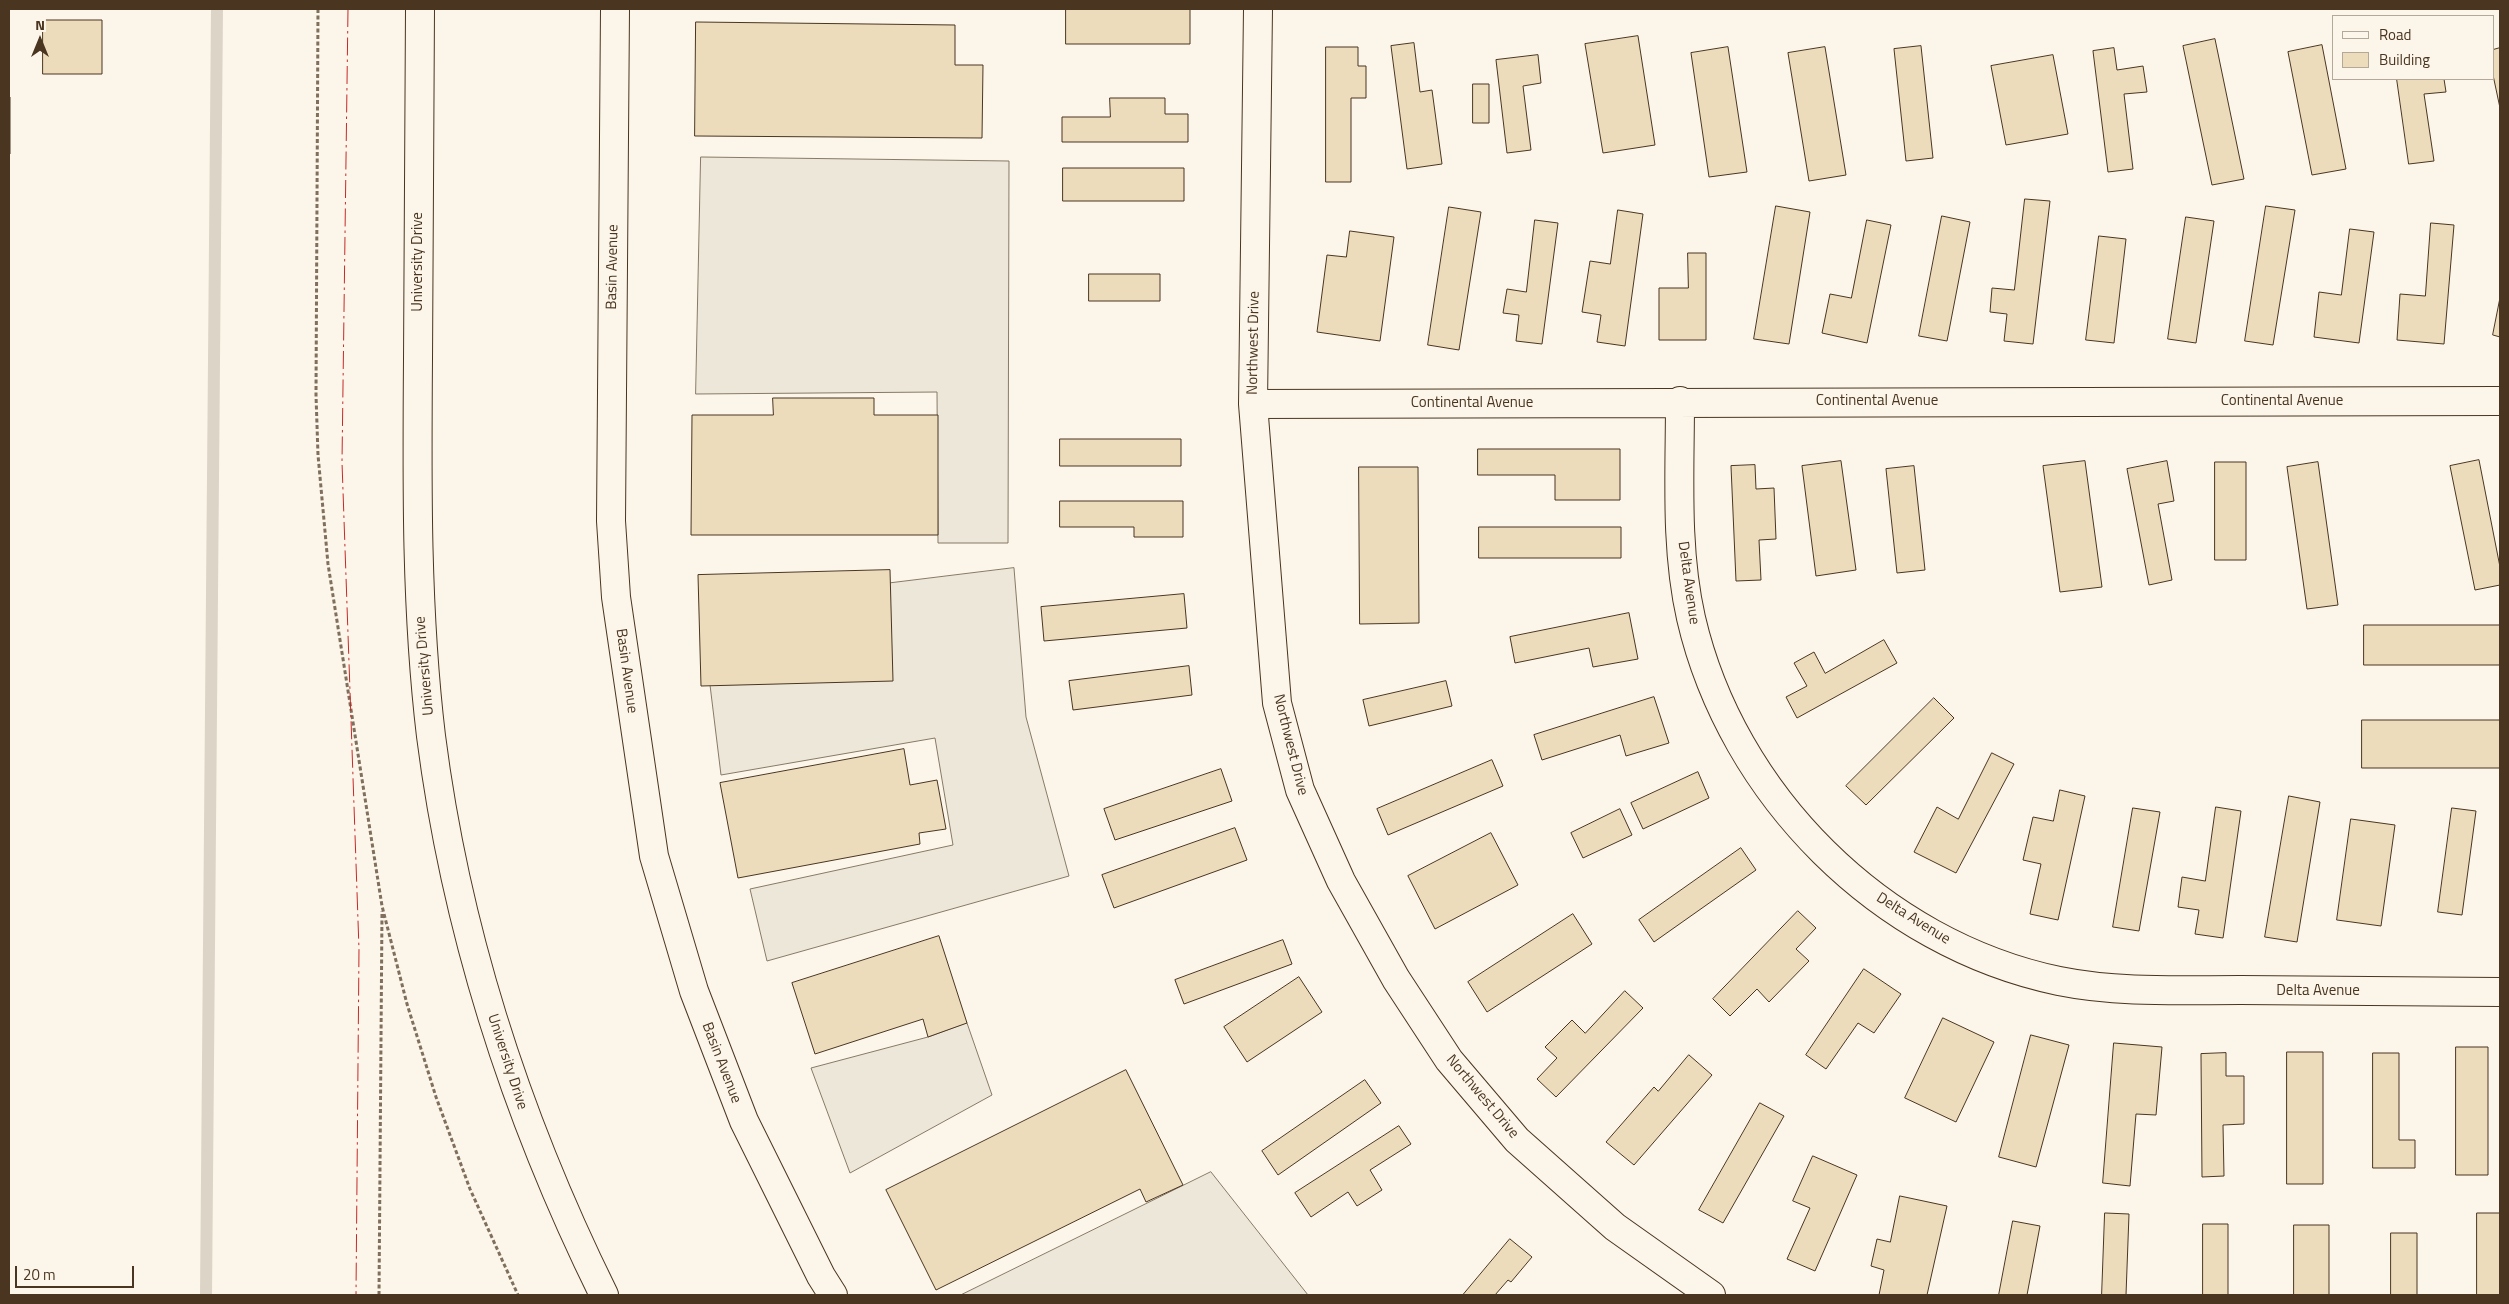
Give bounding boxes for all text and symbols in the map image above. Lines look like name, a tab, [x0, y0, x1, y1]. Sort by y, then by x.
text: N	[35, 14, 45, 35]
north arrow	[15, 15, 65, 65]
legend	[2332, 15, 2494, 80]
text: Road	[2379, 23, 2411, 46]
text: Building	[2379, 48, 2430, 71]
street label: University Drive	[409, 212, 427, 312]
street label: Basin Avenue	[603, 224, 623, 310]
street label: Northwest Drive	[1244, 291, 1264, 395]
street label: Continental Avenue	[1816, 392, 1938, 410]
street label: Continental Avenue	[2221, 392, 2343, 410]
street label: Continental Avenue	[1411, 394, 1533, 412]
street label: Delta Avenue	[1673, 540, 1703, 626]
street label: University Drive	[412, 616, 438, 716]
street label: Basin Avenue	[611, 628, 641, 714]
street label: Northwest Drive	[1269, 693, 1311, 797]
street label: Delta Avenue	[1873, 889, 1953, 949]
street label: Delta Avenue	[2276, 982, 2360, 1000]
street label: University Drive	[483, 1012, 531, 1112]
street label: Basin Avenue	[697, 1020, 745, 1106]
street label: Northwest Drive	[1442, 1051, 1522, 1143]
scale bar	[18, 1256, 136, 1288]
text: 20 m	[23, 1263, 56, 1286]

